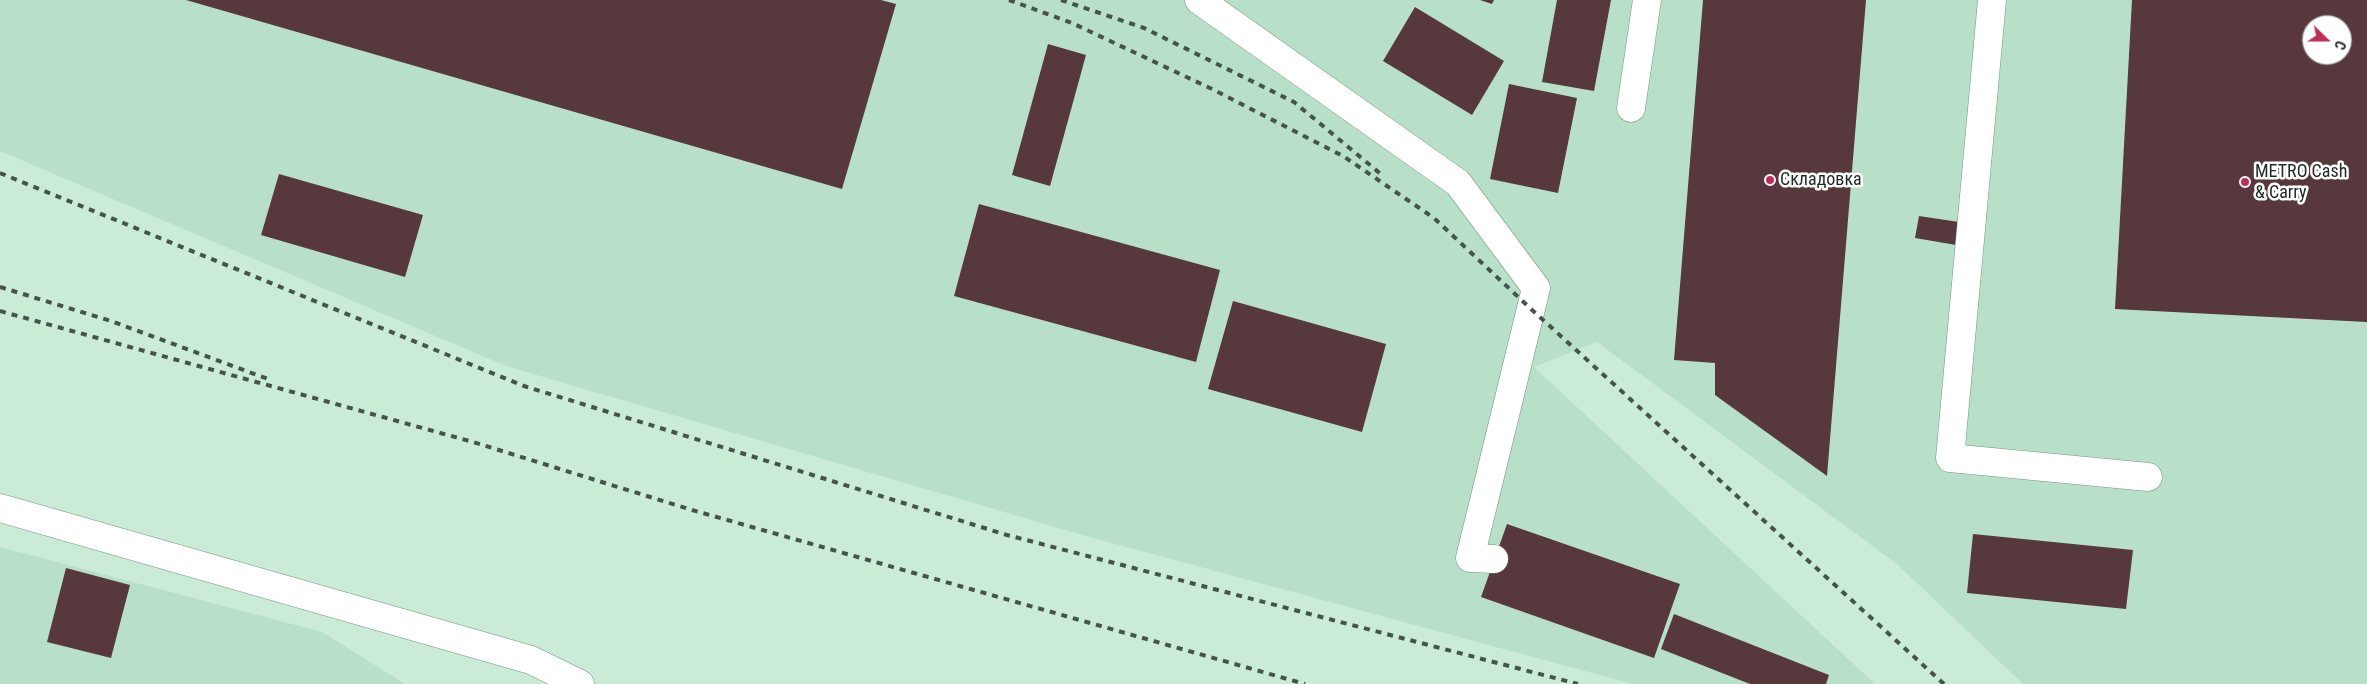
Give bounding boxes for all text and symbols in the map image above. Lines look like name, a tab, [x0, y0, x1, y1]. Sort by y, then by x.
north arrow	[2302, 15, 2352, 65]
text: С	[2331, 39, 2349, 52]
place label: METRO Cash & Carry	[2255, 161, 2347, 203]
place label: Складовка	[1780, 169, 1862, 191]
marker: Складовка	[1764, 174, 1776, 186]
marker: METRO Cash & Carry	[2239, 176, 2251, 188]

